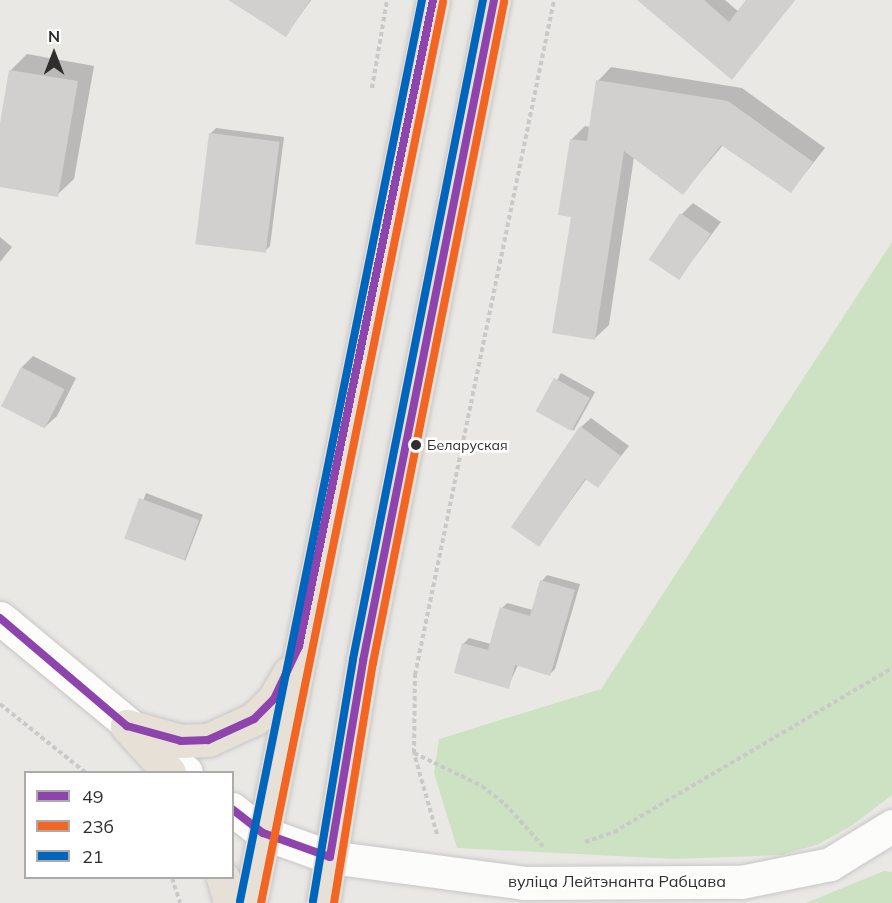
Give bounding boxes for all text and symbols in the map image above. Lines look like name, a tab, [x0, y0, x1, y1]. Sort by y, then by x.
north arrow	[24, 24, 84, 84]
text: N	[48, 26, 60, 46]
place label: Беларуская	[427, 437, 508, 453]
marker: Беларуская	[410, 439, 422, 451]
legend	[24, 771, 234, 879]
text: 49	[82, 785, 104, 808]
text: 23б	[82, 815, 114, 838]
text: 21	[82, 845, 104, 868]
street label: вуліца Лейтэнанта Рабцава	[508, 871, 726, 891]

